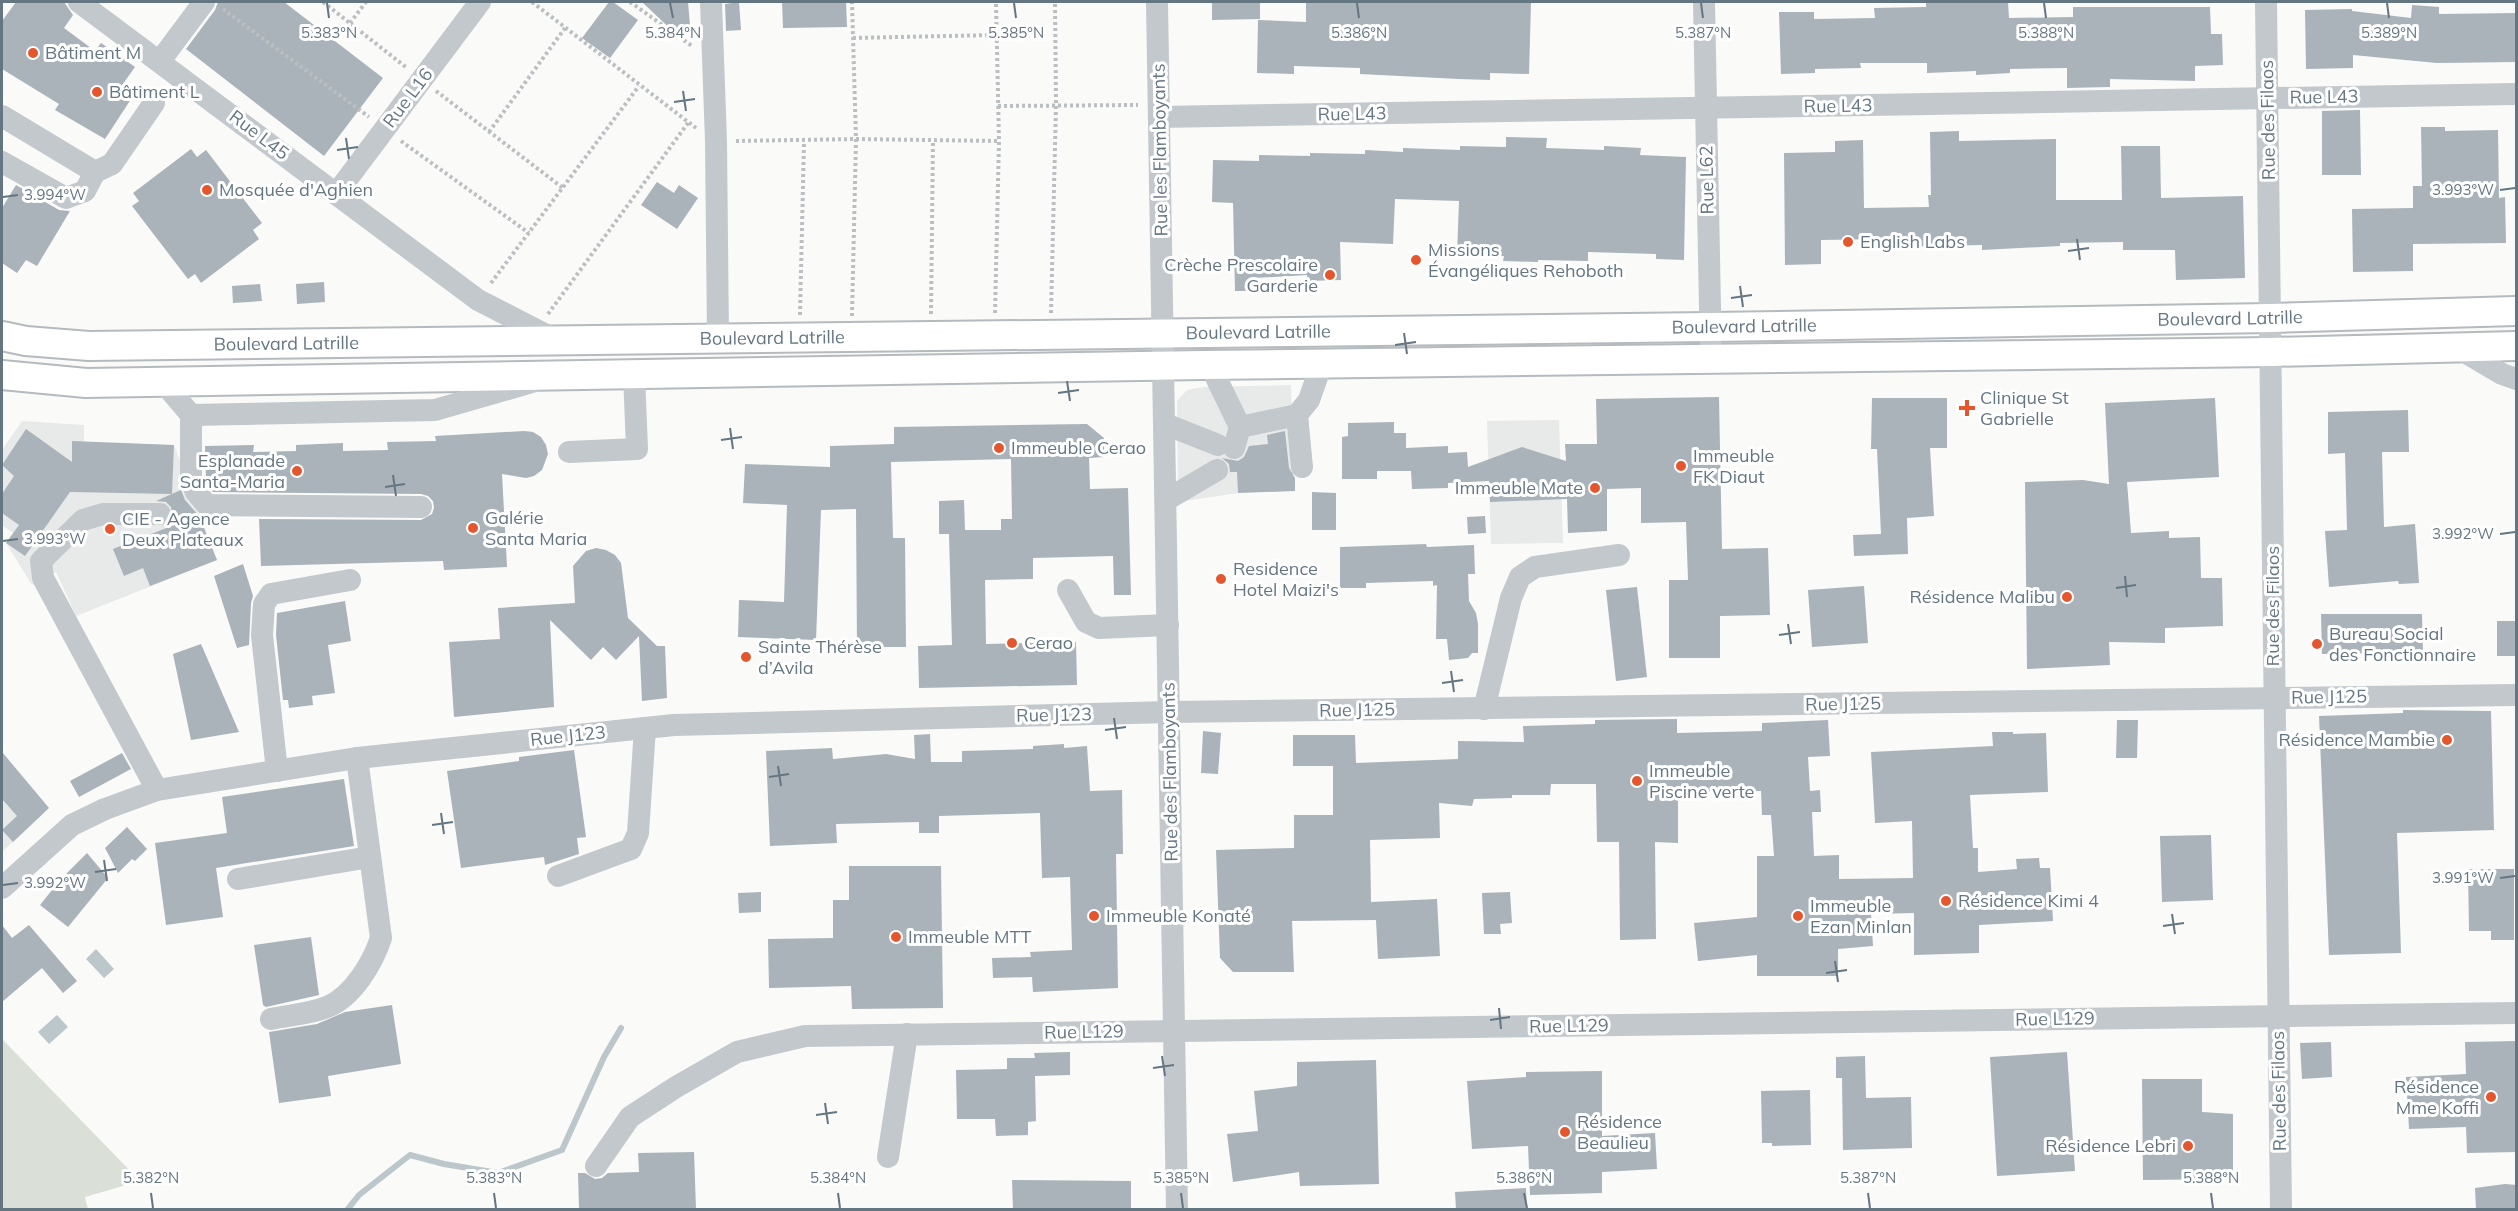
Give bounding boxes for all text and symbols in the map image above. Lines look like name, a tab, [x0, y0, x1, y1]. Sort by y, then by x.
text: 5.383°N	[301, 23, 357, 42]
text: 5.384°N	[645, 23, 701, 42]
text: 5.385°N	[988, 23, 1044, 42]
text: 5.386°N	[1331, 23, 1387, 42]
text: 5.387°N	[1675, 23, 1731, 42]
text: 5.388°N	[2018, 23, 2074, 42]
text: 5.389°N	[2361, 23, 2417, 42]
place label: Bâtiment M	[45, 41, 141, 64]
marker: Bâtiment M	[26, 46, 40, 60]
street label: Rue des Filaos	[2255, 60, 2280, 180]
street label: Rue L16	[378, 63, 437, 132]
street label: Rue les Flamboyants	[1146, 63, 1173, 237]
place label: Bâtiment L	[109, 80, 200, 103]
street label: Rue L43	[2289, 84, 2359, 109]
marker: Bâtiment L	[90, 85, 104, 99]
street label: Rue L43	[1803, 93, 1873, 118]
street label: Rue L43	[1317, 101, 1387, 126]
street label: Rue L45	[225, 105, 294, 165]
street label: Rue L62	[1694, 145, 1719, 215]
place label: Mosquée d'Aghien	[219, 178, 373, 201]
text: 3.993°W	[2432, 180, 2494, 199]
marker: Mosquée d'Aghien	[200, 183, 214, 197]
text: 3.994°W	[24, 185, 86, 204]
place label: English Labs	[1860, 230, 1965, 253]
marker: English Labs	[1841, 235, 1855, 249]
place label: Missions Évangéliques Rehoboth	[1428, 238, 1624, 282]
place label: Crèche Prescolaire Garderie	[1164, 253, 1318, 297]
marker: Missions Évangéliques Rehoboth	[1409, 253, 1423, 267]
marker: Crèche Prescolaire Garderie	[1323, 268, 1337, 282]
street label: Boulevard Latrille	[2157, 305, 2303, 331]
street label: Boulevard Latrille	[1671, 313, 1817, 338]
street label: Boulevard Latrille	[1185, 319, 1331, 344]
street label: Boulevard Latrille	[699, 325, 845, 350]
street label: Boulevard Latrille	[214, 331, 359, 356]
place label: Clinique St Gabrielle	[1980, 386, 2069, 430]
marker: Clinique St Gabrielle	[1958, 399, 1976, 417]
place label: Immeuble Cerao	[1011, 436, 1146, 459]
marker: Immeuble Cerao	[992, 441, 1006, 455]
place label: Immeuble FK Diaut	[1693, 444, 1774, 488]
place label: Esplanade Santa-Maria	[180, 449, 285, 493]
marker: Immeuble FK Diaut	[1674, 459, 1688, 473]
marker: Esplanade Santa-Maria	[290, 464, 304, 478]
place label: Immeuble Mate	[1455, 476, 1583, 499]
marker: Immeuble Mate	[1588, 481, 1602, 495]
place label: Galérie Santa Maria	[485, 506, 587, 550]
place label: CIE - Agence Deux Plateaux	[122, 507, 244, 551]
marker: Galérie Santa Maria	[466, 521, 480, 535]
marker: CIE - Agence Deux Plateaux	[103, 522, 117, 536]
text: 3.992°W	[2432, 524, 2494, 543]
text: 3.993°W	[24, 529, 86, 548]
street label: Rue des Filaos	[2261, 546, 2284, 666]
place label: Residence Hotel Maizi's	[1233, 557, 1339, 601]
marker: Residence Hotel Maizi's	[1214, 572, 1228, 586]
place label: Résidence Malibu	[1909, 585, 2055, 608]
marker: Résidence Malibu	[2060, 590, 2074, 604]
place label: Bureau Social des Fonctionnaire	[2329, 622, 2476, 666]
place label: Cerao	[1024, 631, 1073, 654]
place label: Sainte Thérèse d’Avila	[758, 635, 882, 679]
marker: Cerao	[1005, 636, 1019, 650]
marker: Bureau Social des Fonctionnaire	[2310, 637, 2324, 651]
marker: Sainte Thérèse d’Avila	[739, 650, 753, 664]
street label: Rue des Flamboyants	[1156, 682, 1183, 862]
street label: Rue J125	[2291, 684, 2367, 709]
street label: Rue J125	[1805, 691, 1881, 716]
street label: Rue J125	[1319, 697, 1395, 722]
street label: Rue J123	[1016, 702, 1092, 727]
street label: Rue J123	[529, 720, 607, 751]
place label: Résidence Mambie	[2278, 728, 2435, 751]
marker: Résidence Mambie	[2440, 733, 2454, 747]
place label: Immeuble Piscine verte	[1649, 759, 1754, 803]
marker: Immeuble Piscine verte	[1630, 774, 1644, 788]
text: 3.991°W	[2432, 868, 2494, 887]
text: 3.992°W	[24, 873, 86, 892]
place label: Résidence Kimi 4	[1958, 889, 2099, 912]
place label: Immeuble Ezan Minlan	[1810, 894, 1912, 938]
marker: Résidence Kimi 4	[1939, 894, 1953, 908]
place label: Immeuble Konaté	[1106, 904, 1251, 927]
marker: Immeuble Konaté	[1087, 909, 1101, 923]
marker: Immeuble Ezan Minlan	[1791, 909, 1805, 923]
place label: Immeuble MTT	[908, 925, 1032, 948]
marker: Immeuble MTT	[889, 930, 903, 944]
street label: Rue L129	[2015, 1006, 2095, 1031]
street label: Rue L129	[1529, 1013, 1609, 1038]
street label: Rue L129	[1044, 1019, 1124, 1044]
street label: Rue des Filaos	[2266, 1031, 2291, 1151]
place label: Résidence Mme Koffi	[2394, 1075, 2479, 1119]
marker: Résidence Mme Koffi	[2484, 1090, 2498, 1104]
place label: Résidence Beaulieu	[1577, 1110, 1662, 1154]
marker: Résidence Beaulieu	[1558, 1125, 1572, 1139]
place label: Résidence Lebri	[2045, 1134, 2176, 1157]
marker: Résidence Lebri	[2181, 1139, 2195, 1153]
text: 5.382°N	[123, 1168, 179, 1187]
text: 5.383°N	[466, 1168, 522, 1187]
text: 5.384°N	[810, 1168, 866, 1187]
text: 5.385°N	[1153, 1168, 1209, 1187]
text: 5.386°N	[1496, 1168, 1552, 1187]
text: 5.387°N	[1840, 1168, 1896, 1187]
text: 5.388°N	[2183, 1168, 2239, 1187]

